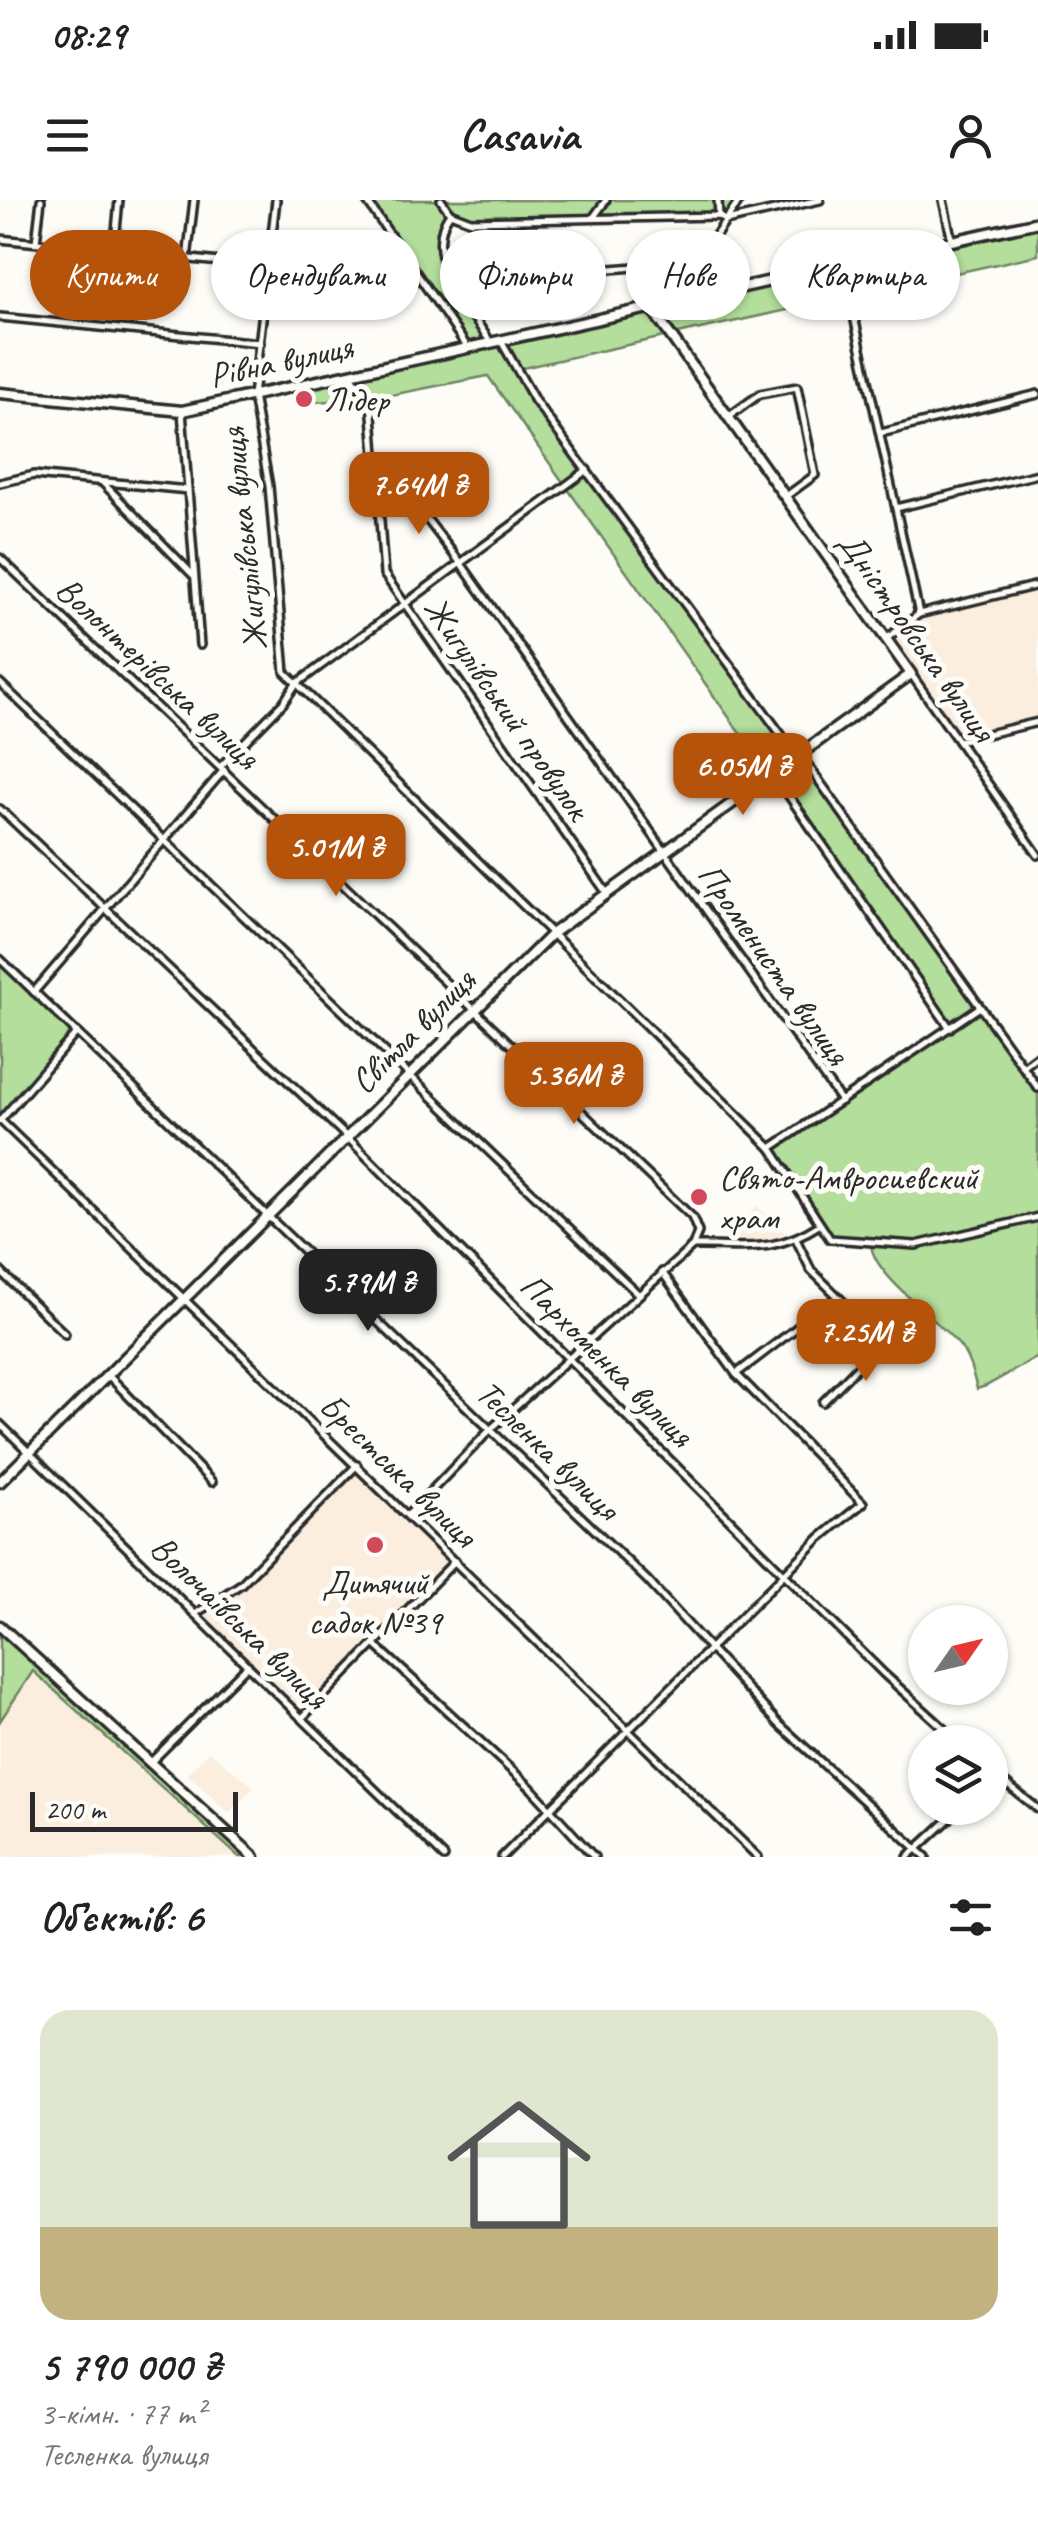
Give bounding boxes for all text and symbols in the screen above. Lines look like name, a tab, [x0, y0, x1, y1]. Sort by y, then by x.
text: 08:29	[50, 12, 125, 59]
text: Casavia	[459, 107, 579, 164]
icon: menu	[40, 108, 95, 163]
icon: person	[943, 108, 998, 163]
chip: Купити	[30, 230, 191, 320]
chip: Орендувати	[211, 230, 420, 320]
chip: Фільтри	[440, 230, 606, 320]
chip: Нове	[626, 230, 750, 320]
chip: Квартира	[770, 230, 960, 320]
street label: Рівна вулиця	[205, 324, 358, 398]
place label: Лідер	[324, 377, 390, 422]
marker: Лідер	[293, 388, 315, 410]
street label: Жигулівська вулиця	[210, 424, 278, 653]
pin: 7.64M ₴	[327, 452, 511, 537]
text: 7.64M ₴	[371, 464, 467, 505]
street label: Дністровська вулиця	[828, 522, 1007, 752]
street label: Волонтерівська вулиця	[47, 567, 270, 780]
street label: Жигулівський провулок	[413, 588, 602, 831]
pin: 6.05M ₴	[651, 733, 835, 818]
text: 6.05M ₴	[695, 745, 791, 786]
pin: 5.01M ₴	[244, 814, 428, 899]
text: 5.01M ₴	[289, 826, 383, 867]
street label: Промениста вулиця	[688, 854, 861, 1075]
street label: Світла вулиця	[341, 958, 486, 1103]
pin: 5.36M ₴	[482, 1042, 666, 1127]
text: 5.36M ₴	[526, 1054, 622, 1095]
place label: Свято-Амвросиевский храм	[719, 1155, 980, 1240]
marker: Свято-Амвросиевский храм	[688, 1186, 710, 1208]
pin: 5.79M ₴	[276, 1249, 460, 1334]
text: 5.79M ₴	[321, 1261, 415, 1302]
street label: Пархоменка вулиця	[510, 1263, 704, 1457]
pin: 7.25M ₴	[774, 1299, 958, 1384]
text: 7.25M ₴	[819, 1311, 913, 1352]
street label: Тесленка вулиця	[467, 1370, 632, 1532]
street label: Брестська вулиця	[310, 1384, 488, 1558]
street label: Волочаївська вулиця	[141, 1525, 340, 1720]
marker: Дитячий садок №39	[364, 1534, 386, 1556]
place label: Дитячий садок №39	[309, 1560, 445, 1645]
north arrow	[908, 1605, 1008, 1705]
map controls	[908, 1605, 1008, 1825]
button: layers	[908, 1725, 1008, 1825]
scale bar	[30, 1787, 238, 1832]
text: 200 m	[45, 1792, 105, 1827]
icon: filters	[943, 1890, 998, 1945]
text: Об’єктів: 6	[40, 1891, 203, 1944]
icon: home	[429, 2075, 609, 2255]
text: 5 790 000 ₴	[40, 2340, 221, 2393]
text: 3-кімн. · 77 m²	[40, 2393, 205, 2434]
text: Тесленка вулиця	[40, 2434, 207, 2475]

